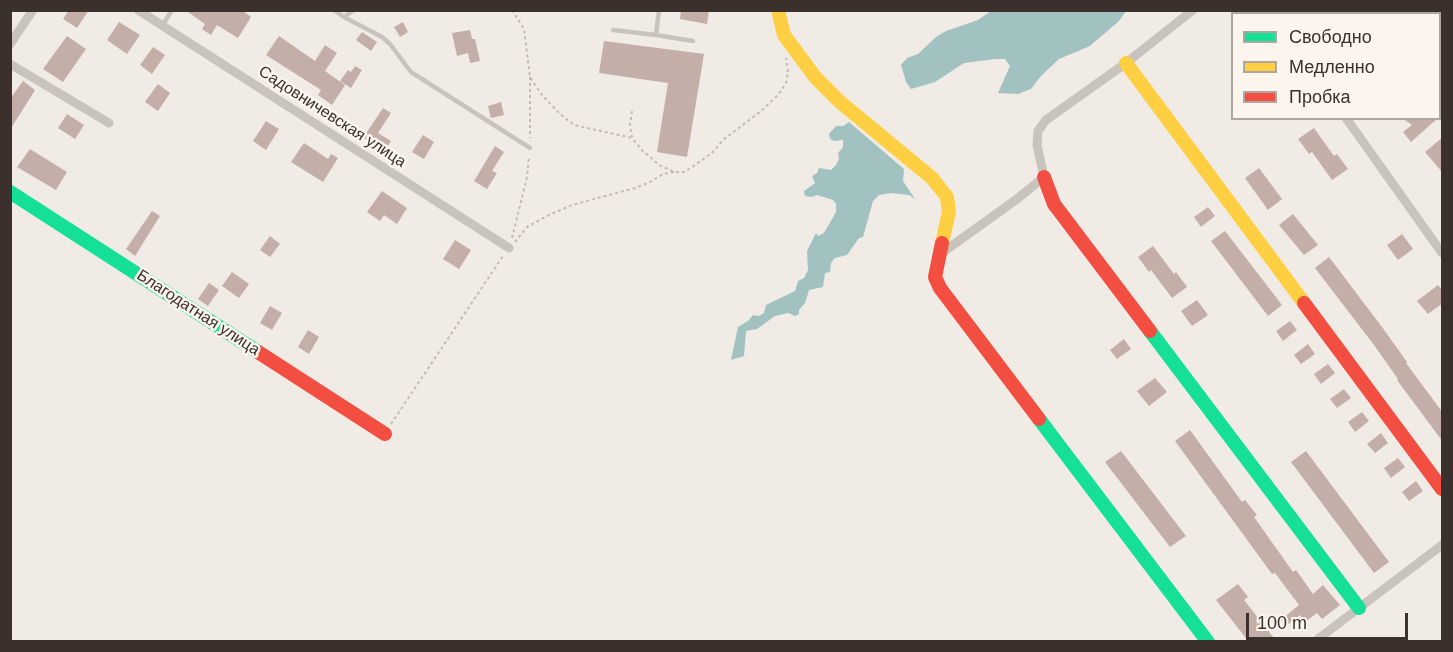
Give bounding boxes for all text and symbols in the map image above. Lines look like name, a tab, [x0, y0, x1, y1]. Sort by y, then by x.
legend	[1231, 12, 1441, 120]
text: Свободно	[1289, 27, 1372, 47]
text: Медленно	[1289, 57, 1375, 77]
street label: Садовничевская улица	[255, 62, 409, 172]
text: Пробка	[1289, 87, 1351, 107]
street label: Благодатная улица	[133, 266, 263, 360]
scale bar	[1249, 601, 1411, 639]
text: 100 m	[1257, 613, 1307, 633]

